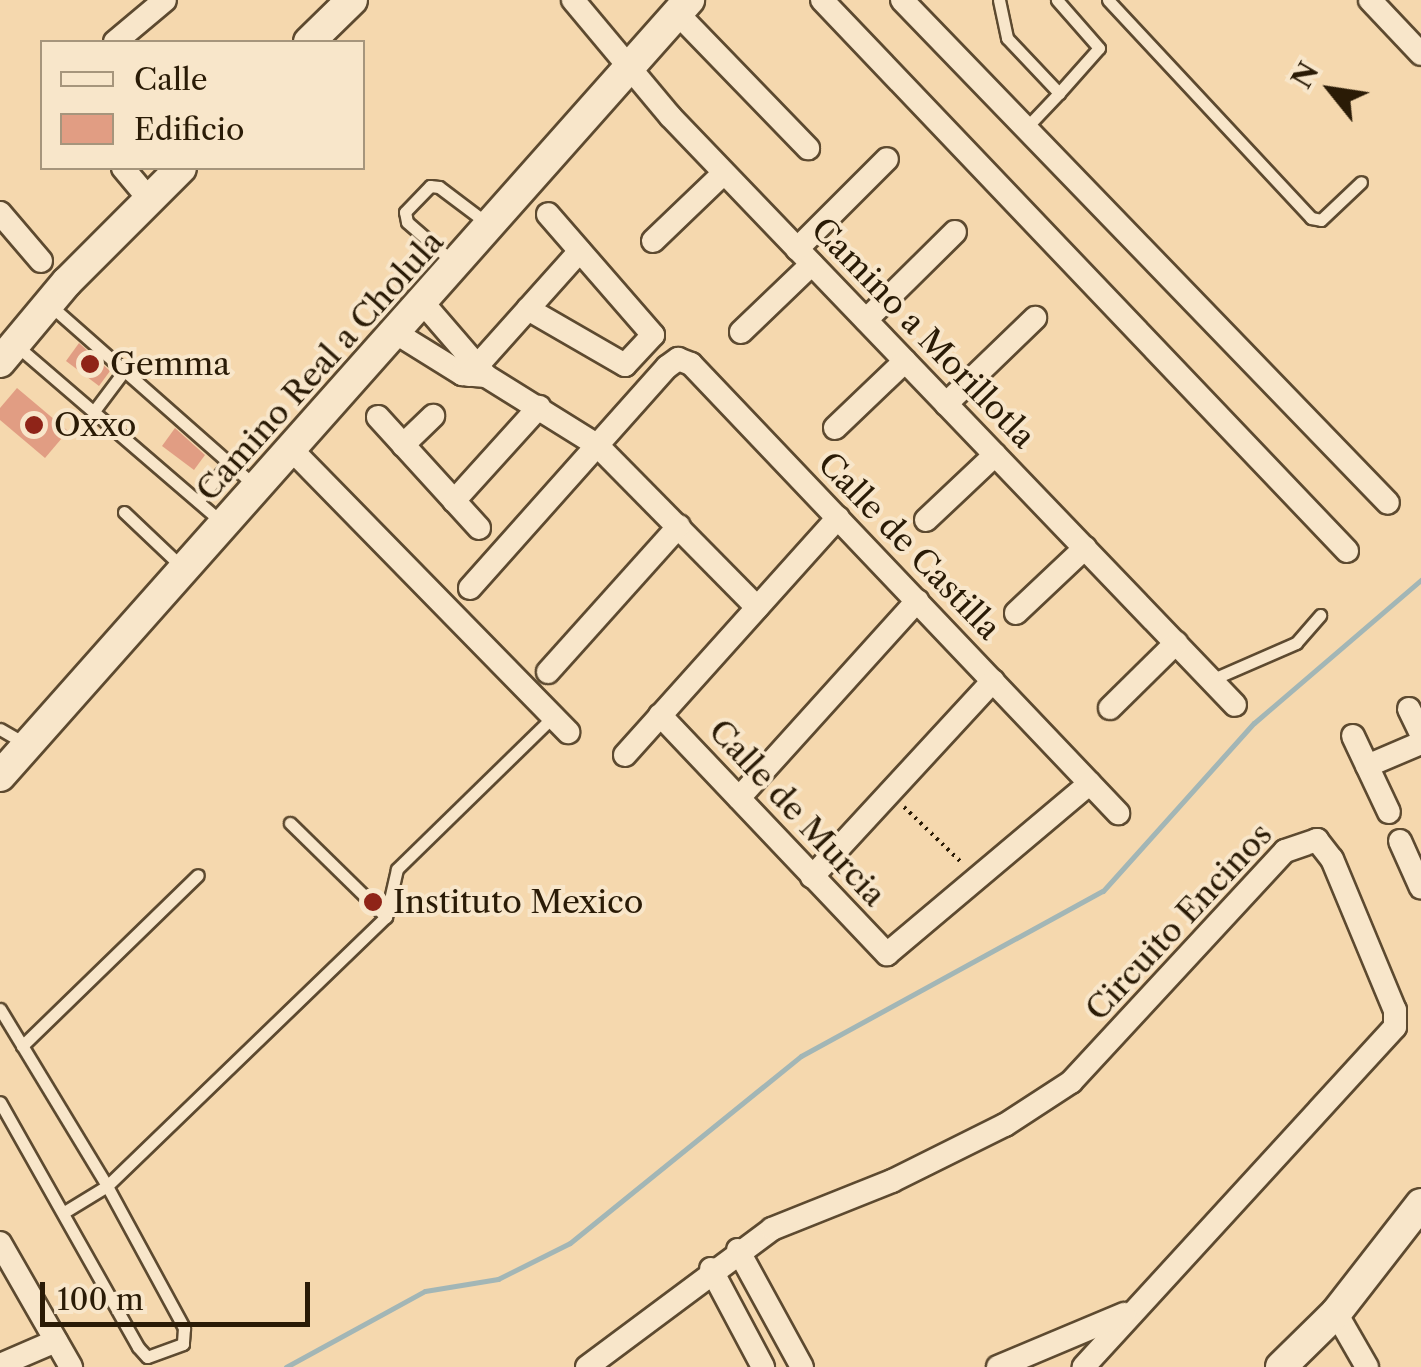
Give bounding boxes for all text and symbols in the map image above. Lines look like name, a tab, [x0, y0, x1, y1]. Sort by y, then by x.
legend	[40, 40, 365, 170]
north arrow	[1281, 40, 1381, 140]
text: N	[1284, 56, 1326, 94]
text: Calle	[134, 61, 208, 98]
text: Edificio	[134, 111, 244, 148]
street label: Camino a Morillotla	[803, 210, 1043, 456]
street label: Camino Real a Cholula	[188, 223, 452, 509]
place label: Gemma	[110, 345, 230, 383]
marker: Gemma	[79, 353, 101, 375]
place label: Oxxo	[54, 406, 136, 444]
marker: Oxxo	[23, 414, 45, 436]
street label: Calle de Castilla	[810, 444, 1008, 648]
street label: Calle de Murcia	[701, 712, 893, 914]
street label: Circuito Encinos	[1078, 816, 1280, 1028]
place label: Instituto Mexico	[393, 883, 643, 921]
marker: Instituto Mexico	[362, 891, 384, 913]
scale bar	[45, 1262, 315, 1324]
text: 100 m	[57, 1281, 144, 1318]

